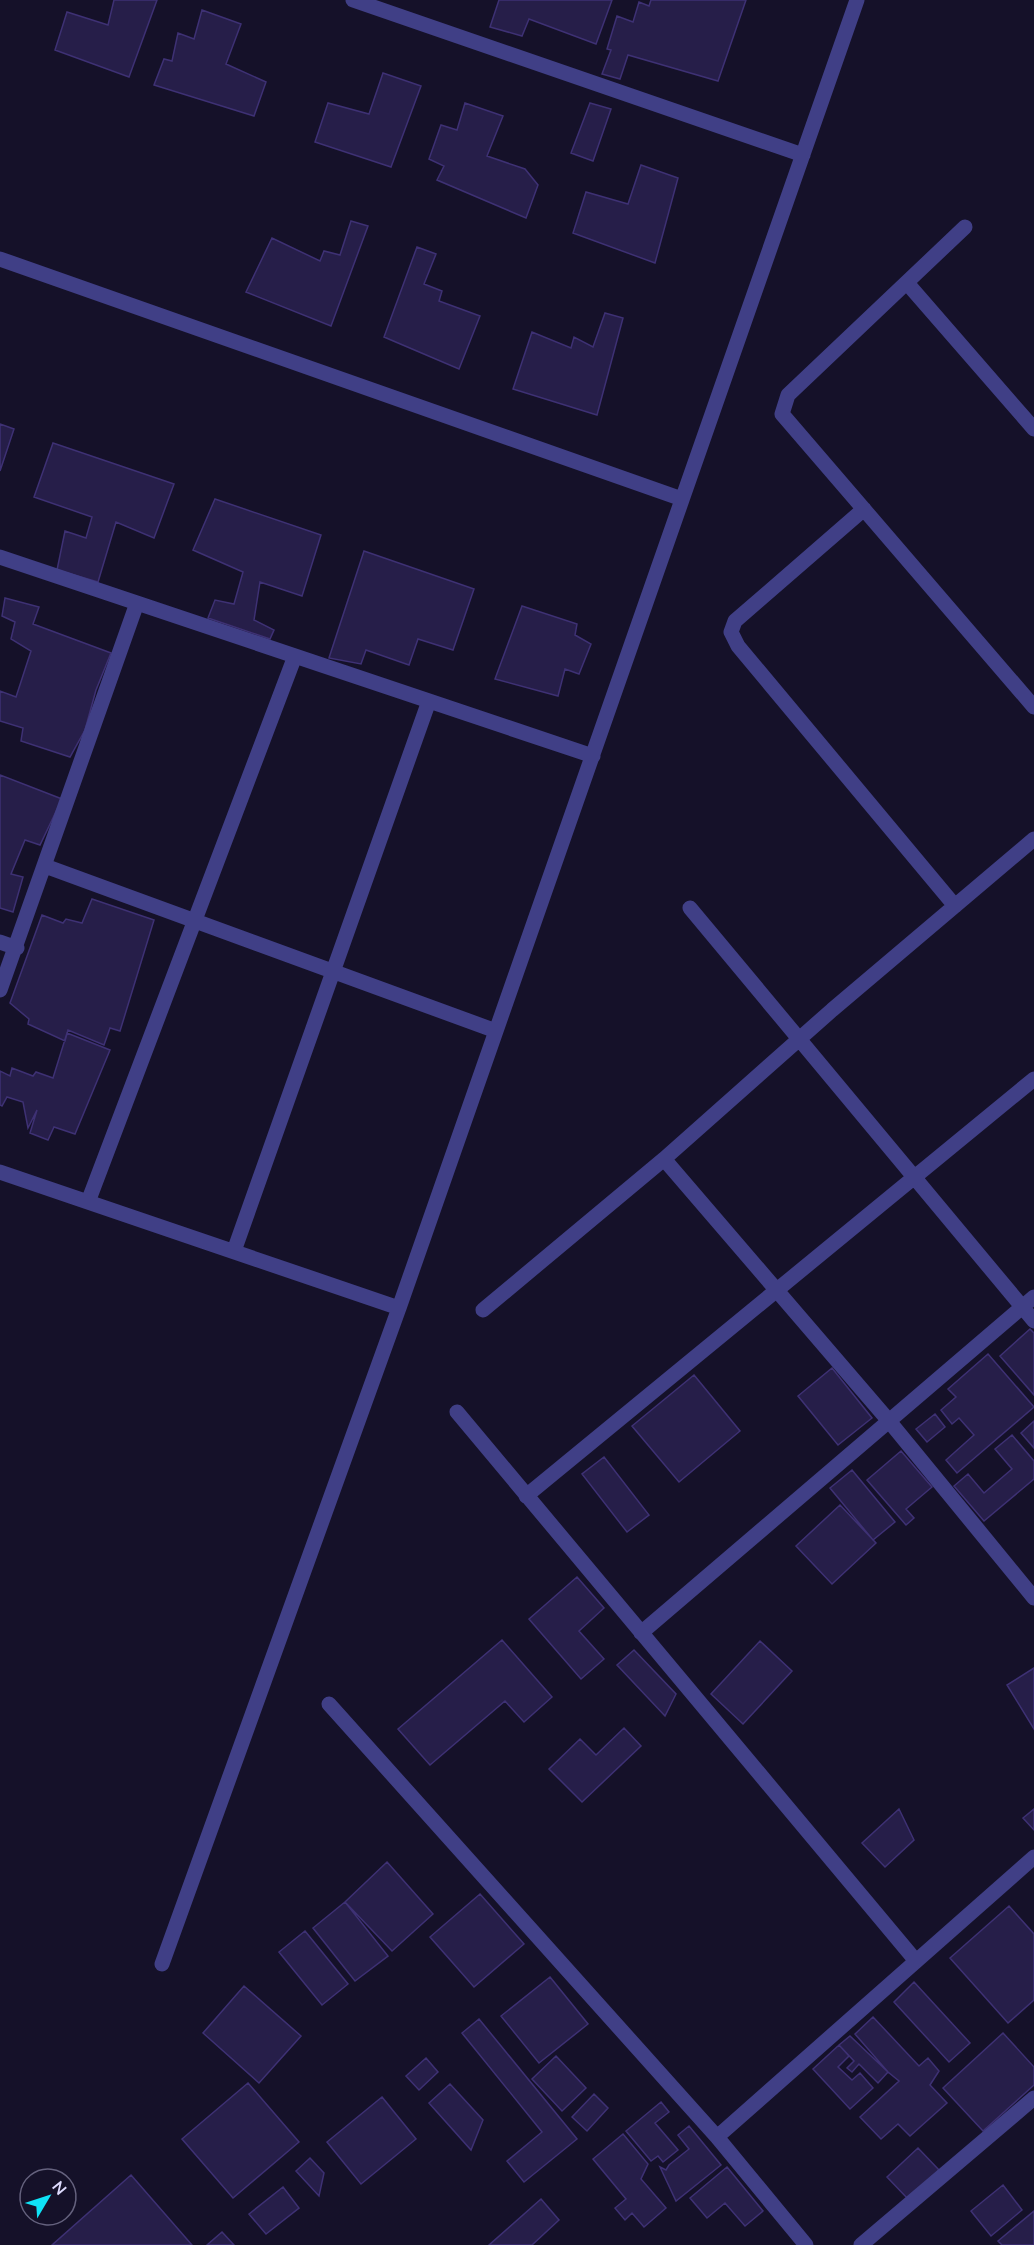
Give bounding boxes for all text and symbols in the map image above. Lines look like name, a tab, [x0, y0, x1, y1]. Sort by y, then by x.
north arrow	[18, 2167, 78, 2227]
text: N	[48, 2177, 71, 2199]

